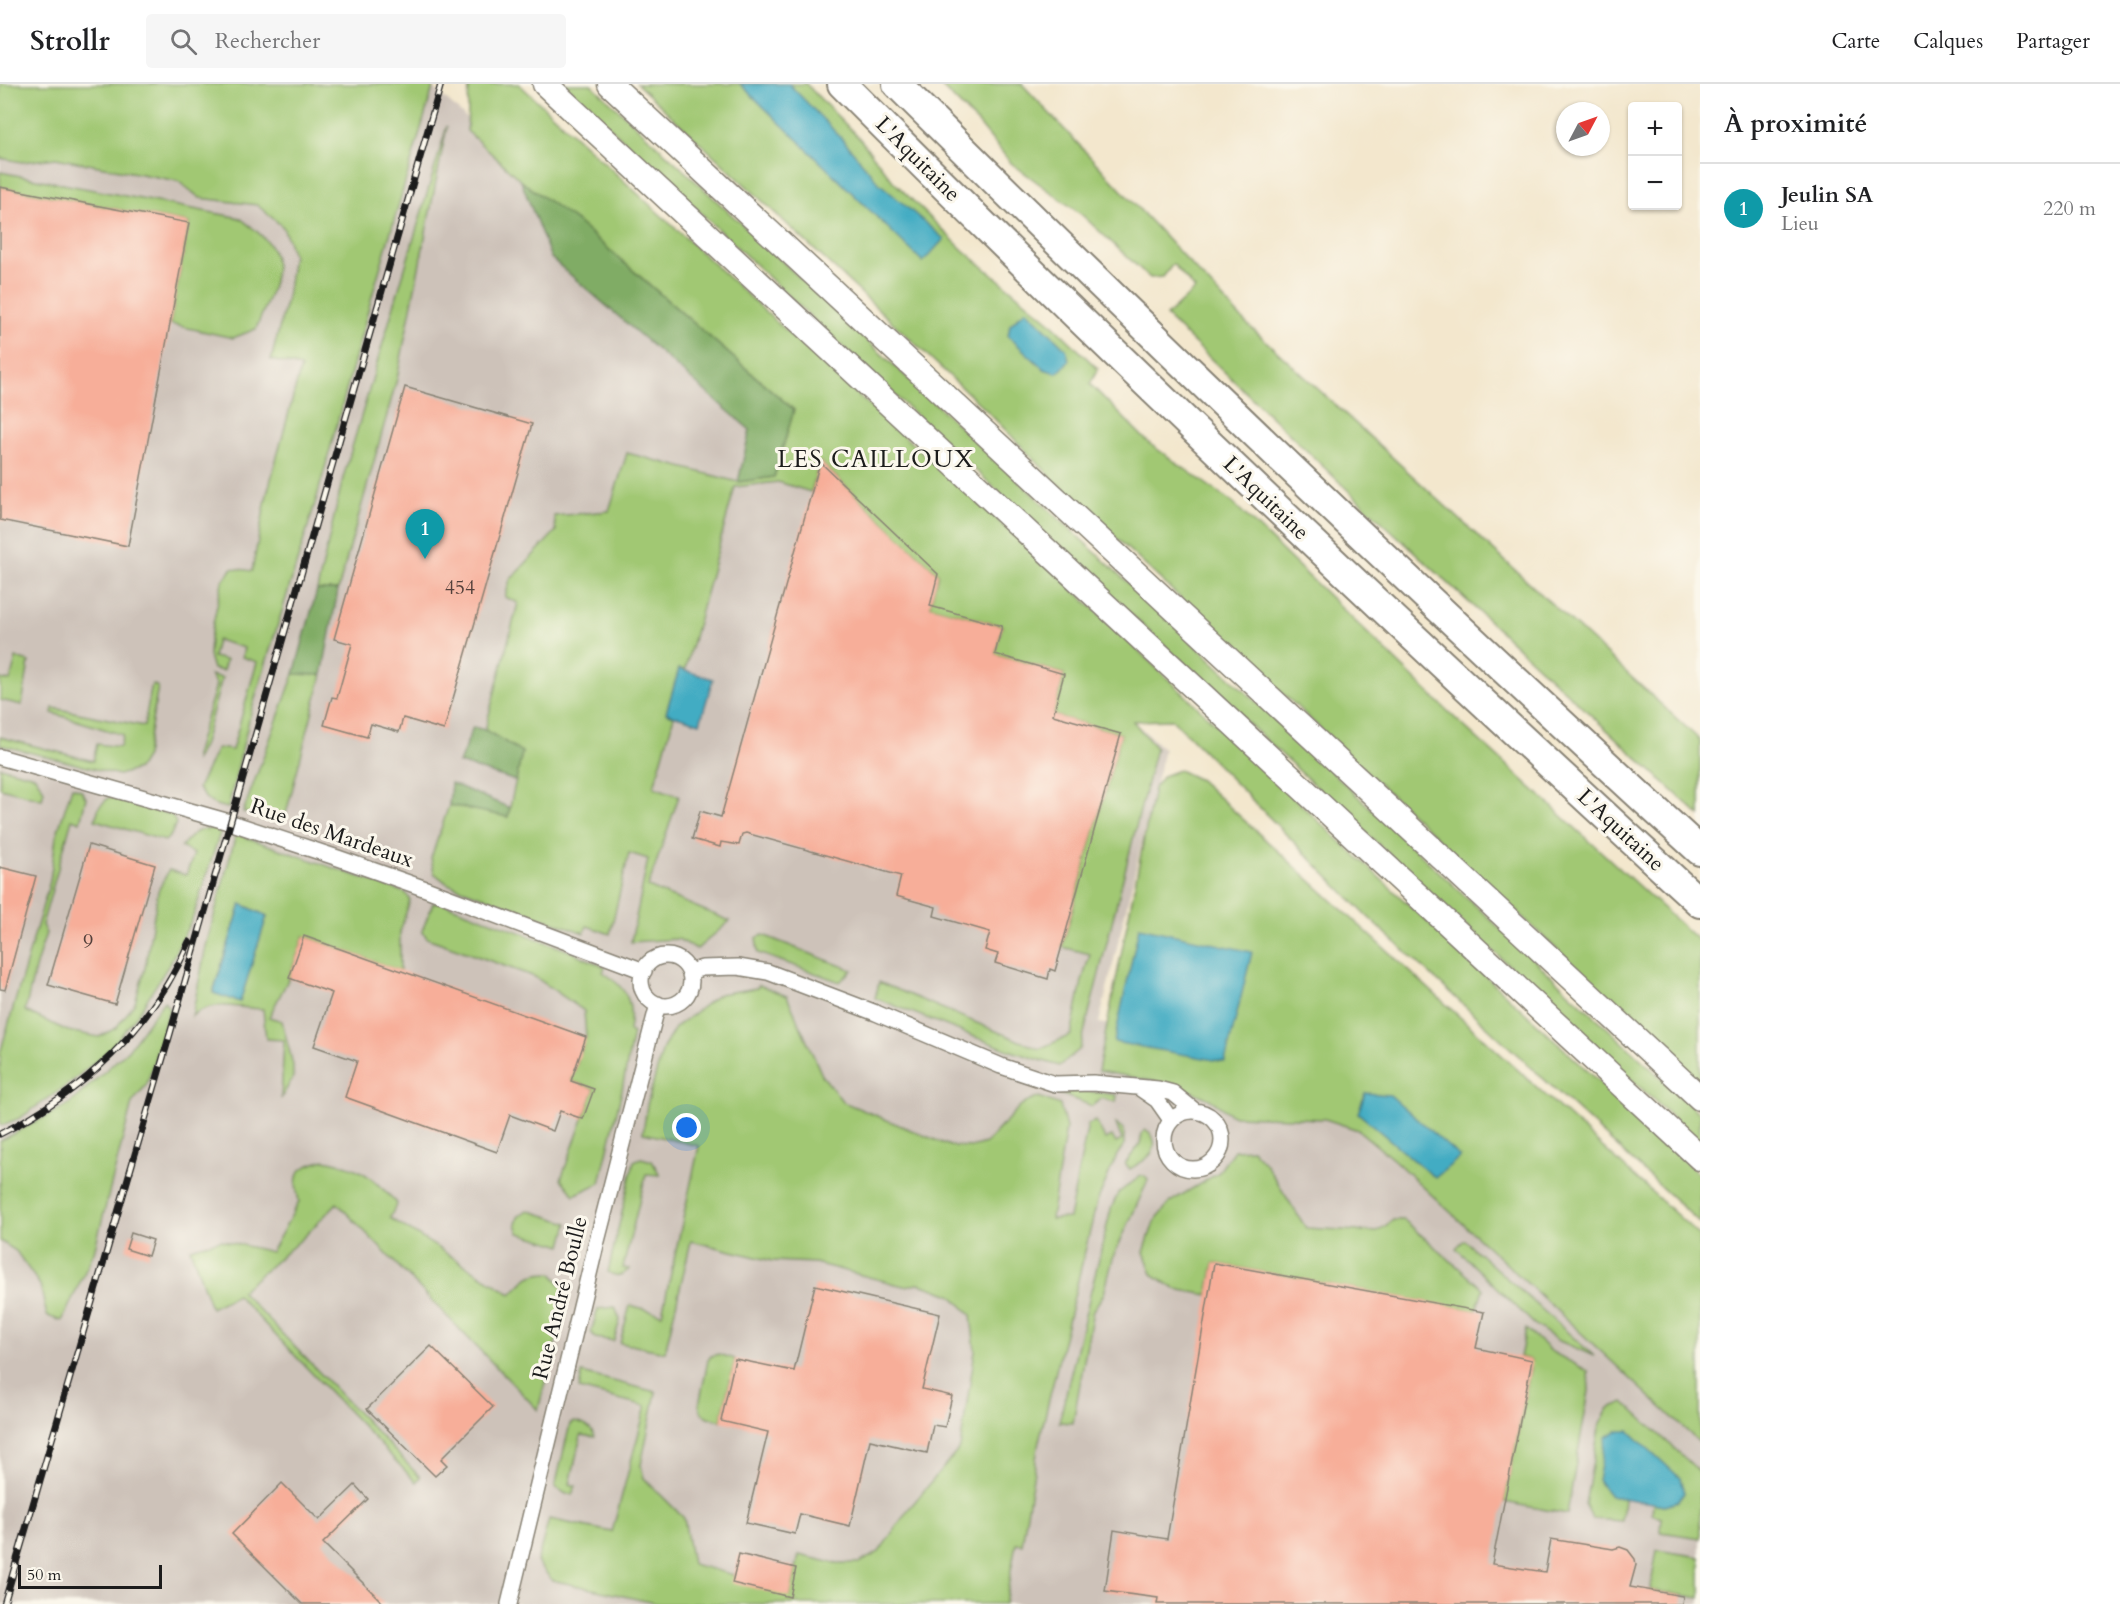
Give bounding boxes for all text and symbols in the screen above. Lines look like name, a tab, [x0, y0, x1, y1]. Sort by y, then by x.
search box	[146, 14, 566, 68]
text: Strollr	[30, 22, 110, 60]
icon: search	[167, 25, 200, 58]
text: Rechercher	[215, 26, 320, 56]
text: Carte	[1831, 27, 1880, 56]
text: Calques	[1913, 27, 1983, 56]
text: Partager	[2016, 27, 2090, 56]
north arrow	[1556, 102, 1610, 156]
map controls	[1628, 102, 1682, 210]
button: +	[1628, 102, 1682, 156]
text: À proximité	[1724, 106, 1867, 141]
street label: L'Aquitaine	[869, 110, 967, 208]
button: −	[1628, 156, 1682, 210]
text: Jeulin SA	[1781, 180, 1873, 210]
text: 1	[1738, 195, 1749, 222]
text: 220 m	[2043, 195, 2096, 222]
text: Lieu	[1781, 210, 1819, 237]
district label: LES CAILLOUX	[777, 443, 975, 476]
street label: L'Aquitaine	[1216, 449, 1316, 547]
pin: 1	[406, 510, 444, 559]
house number: 454	[445, 574, 475, 601]
street label: L'Aquitaine	[1571, 782, 1671, 878]
street label: Rue des Mardeaux	[246, 791, 418, 875]
house number: 9	[83, 928, 93, 955]
your location	[672, 1113, 701, 1142]
street label: Rue André Boulle	[525, 1213, 595, 1383]
scale bar	[18, 1562, 162, 1590]
text: 50 m	[27, 1564, 61, 1586]

